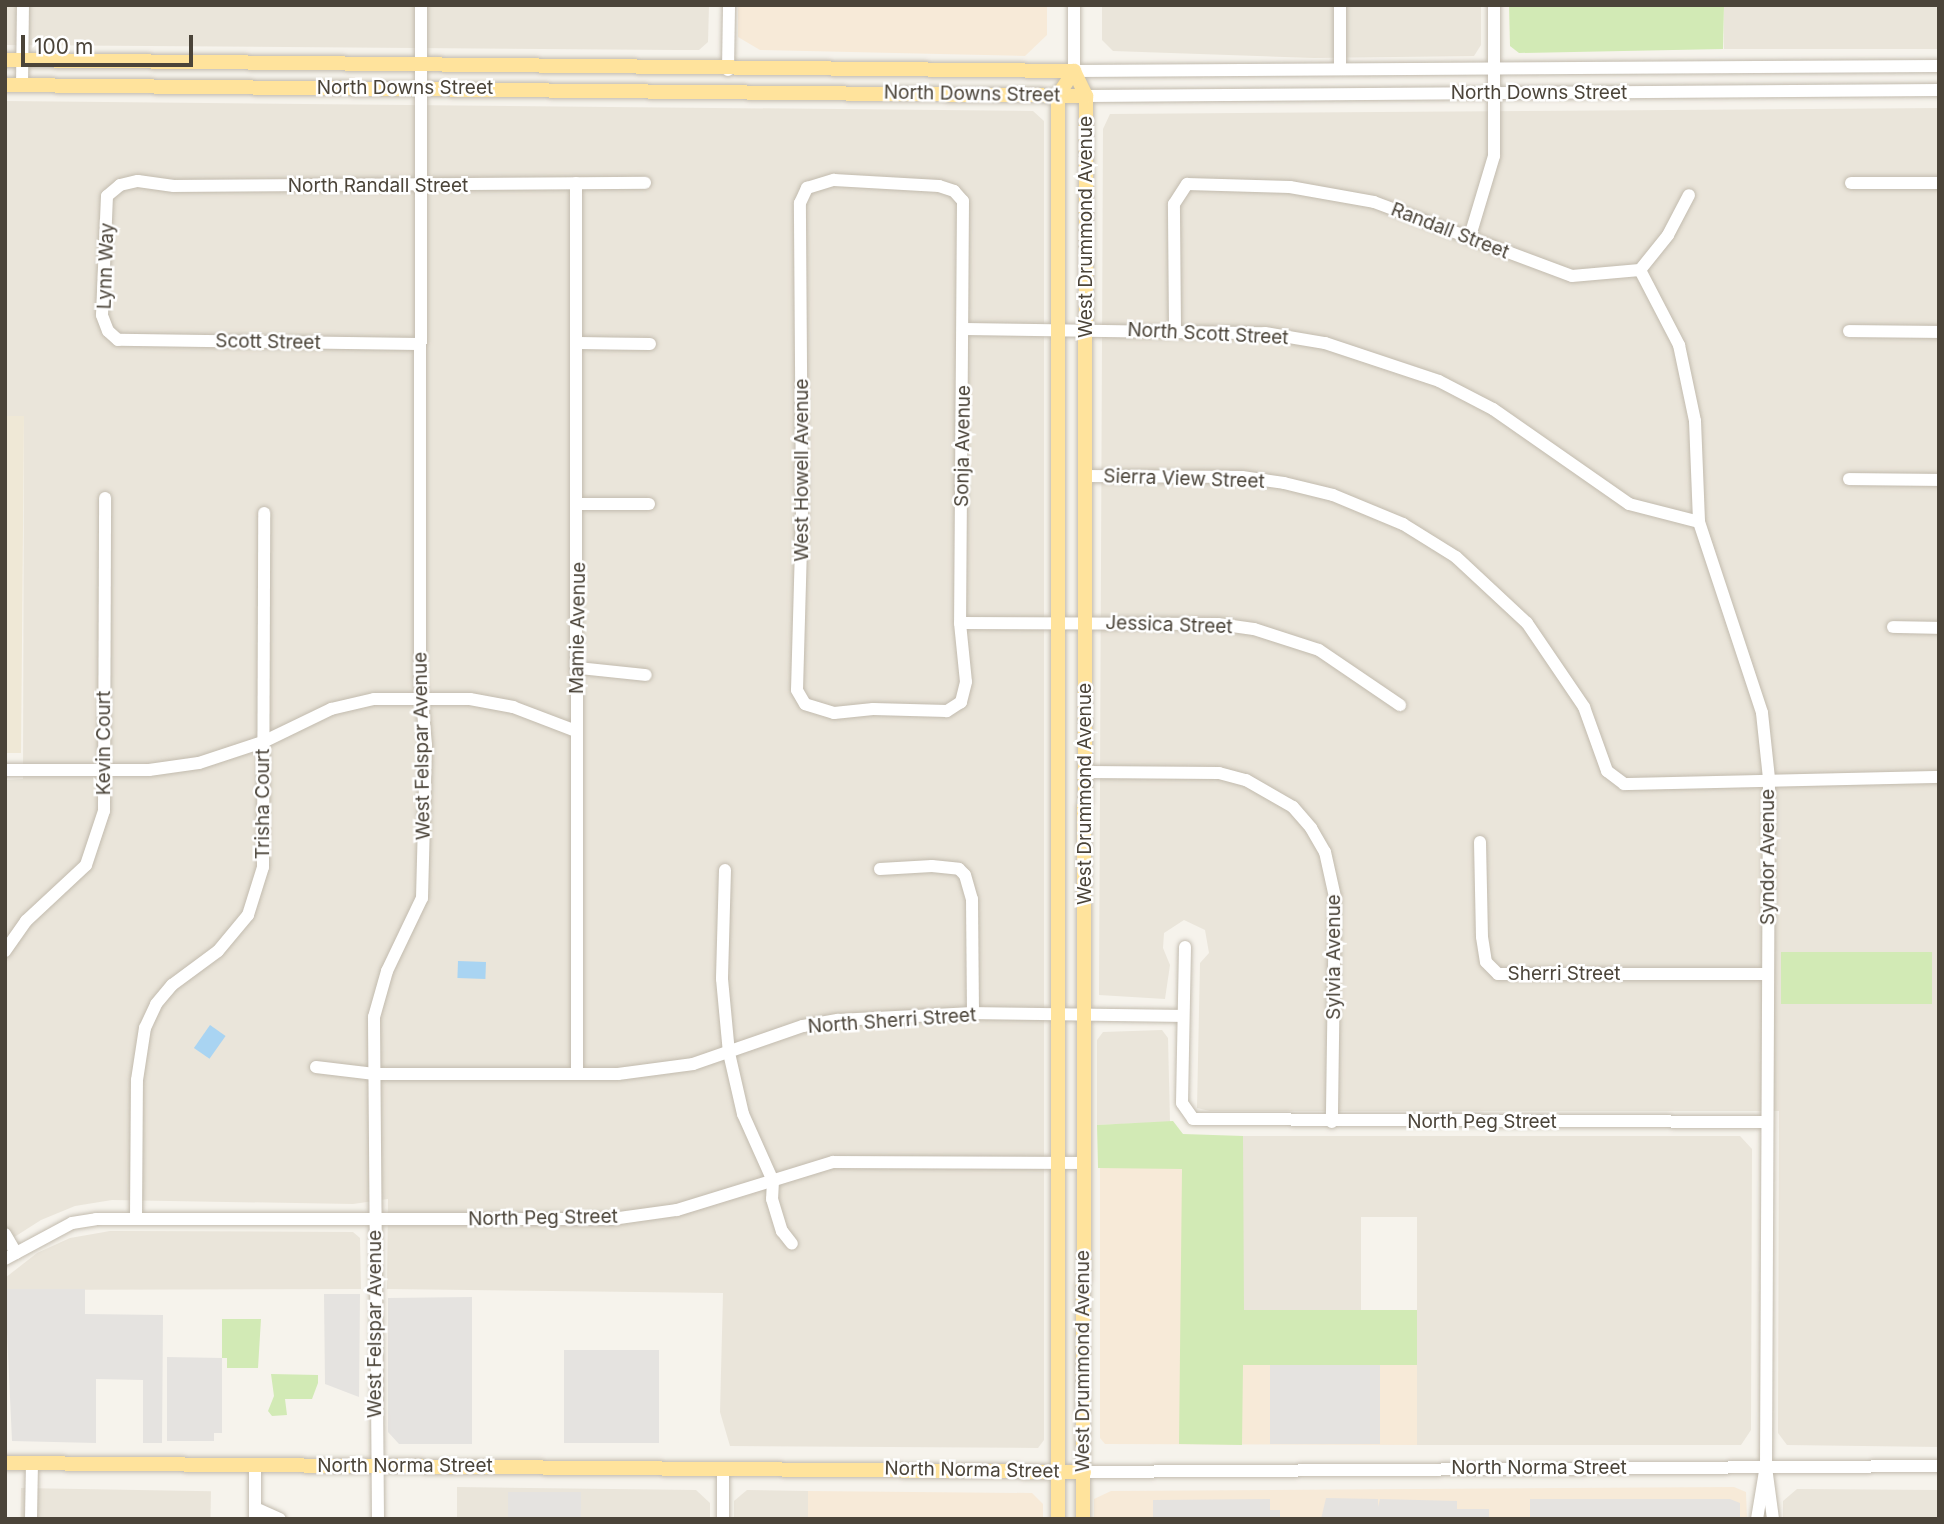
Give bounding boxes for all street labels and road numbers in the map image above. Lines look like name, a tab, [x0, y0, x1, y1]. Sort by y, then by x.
street label: North Downs Street	[317, 77, 493, 99]
street label: North Downs Street	[884, 81, 1060, 107]
street label: North Downs Street	[1451, 82, 1627, 104]
street label: West Drummond Avenue	[1075, 116, 1097, 338]
street label: North Randall Street	[288, 175, 468, 197]
street label: Randall Street	[1388, 198, 1512, 264]
street label: Lynn Way	[93, 222, 119, 310]
street label: North Scott Street	[1127, 318, 1289, 350]
street label: Scott Street	[215, 330, 321, 354]
street label: West Howell Avenue	[791, 378, 813, 562]
street label: Sonja Avenue	[951, 385, 975, 507]
street label: Sierra View Street	[1103, 465, 1265, 493]
street label: Mamie Avenue	[565, 562, 591, 694]
street label: Jessica Street	[1105, 611, 1233, 639]
street label: West Felspar Avenue	[409, 652, 435, 840]
street label: West Drummond Avenue	[1074, 683, 1096, 905]
street label: Kevin Court	[93, 691, 115, 795]
street label: Trisha Court	[252, 749, 274, 859]
street label: Syndor Avenue	[1757, 789, 1779, 925]
street label: Sylvia Avenue	[1323, 894, 1345, 1020]
street label: Sherri Street	[1508, 963, 1620, 985]
street label: North Sherri Street	[807, 1004, 977, 1038]
street label: North Peg Street	[1407, 1111, 1557, 1133]
street label: North Peg Street	[468, 1205, 618, 1231]
street label: West Felspar Avenue	[364, 1230, 386, 1418]
street label: West Drummond Avenue	[1072, 1250, 1094, 1472]
street label: North Norma Street	[317, 1455, 493, 1477]
street label: North Norma Street	[884, 1457, 1060, 1483]
street label: North Norma Street	[1451, 1457, 1627, 1479]

